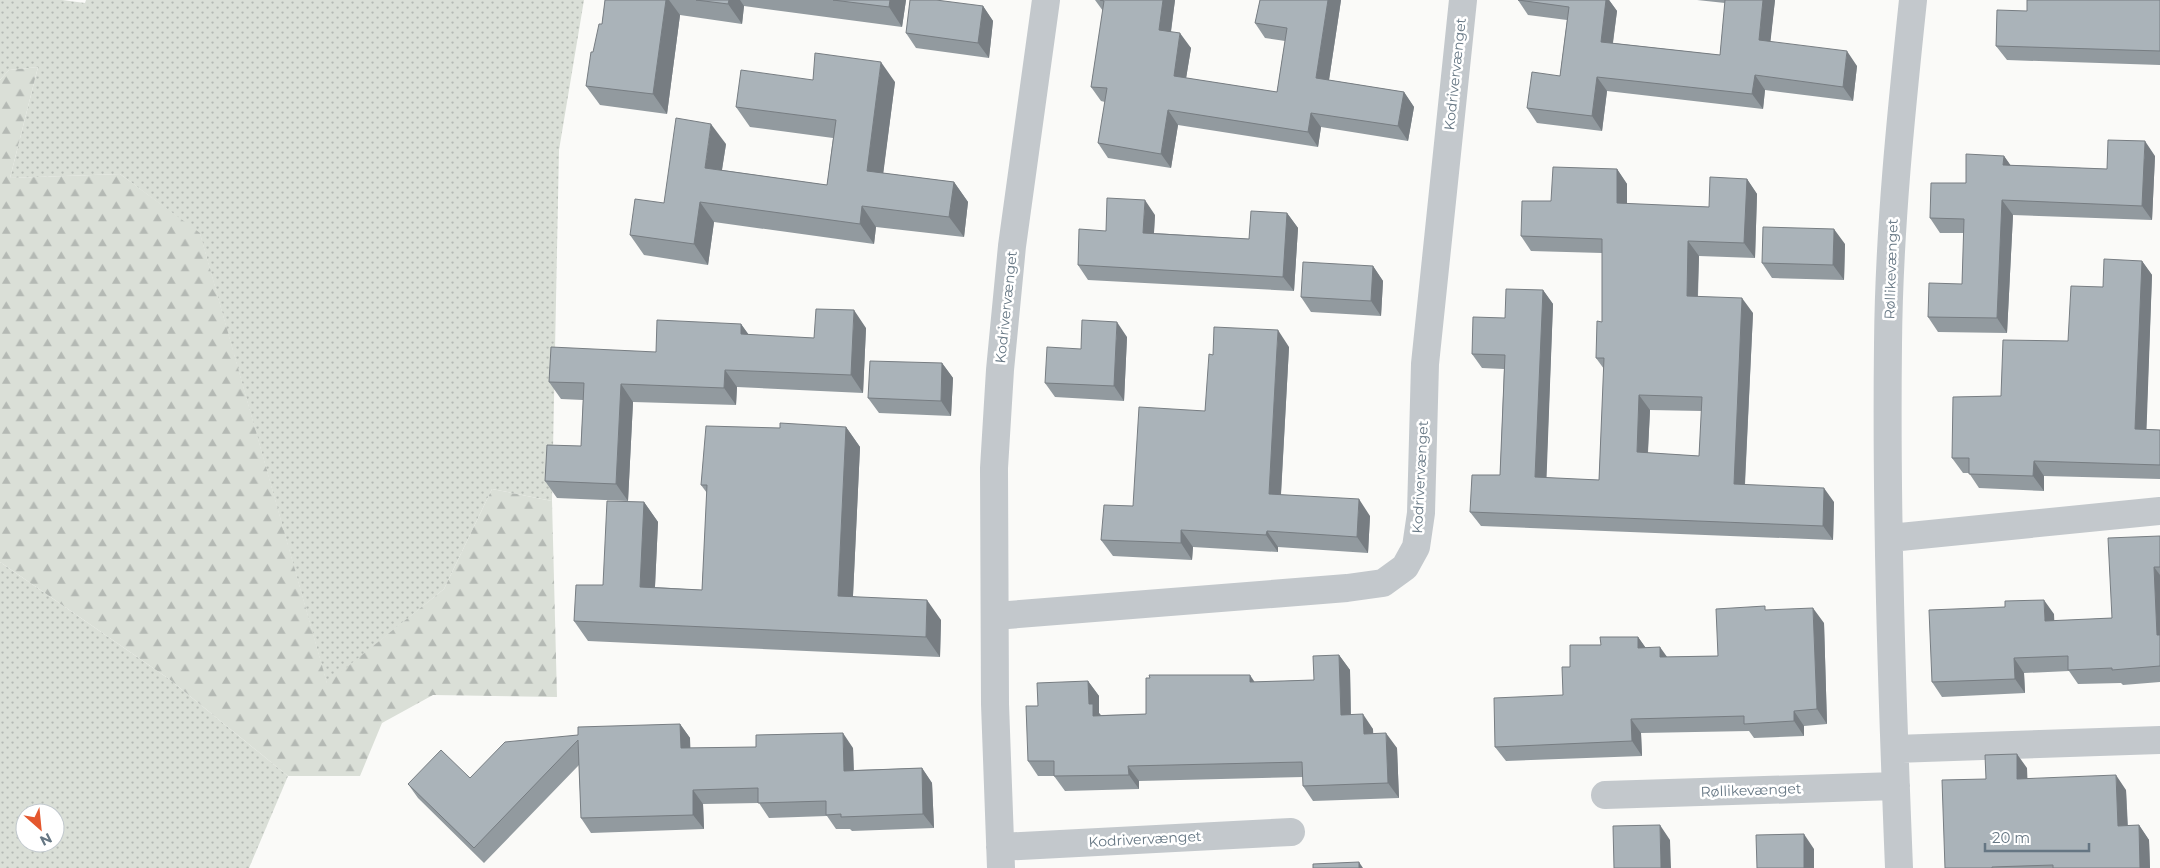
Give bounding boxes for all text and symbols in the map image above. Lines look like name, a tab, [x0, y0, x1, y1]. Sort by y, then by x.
street label: Kodrivervænget	[1440, 16, 1470, 131]
street label: Røllikevænget	[1880, 218, 1902, 320]
street label: Kodrivervænget	[991, 249, 1021, 364]
street label: Kodrivervænget	[1408, 420, 1432, 534]
street label: Røllikevænget	[1700, 779, 1802, 801]
north arrow	[15, 803, 65, 853]
scale bar	[1985, 820, 2089, 852]
street label: Kodrivervænget	[1088, 827, 1202, 851]
text: 20 m	[1992, 828, 2030, 847]
text: N	[37, 829, 55, 850]

